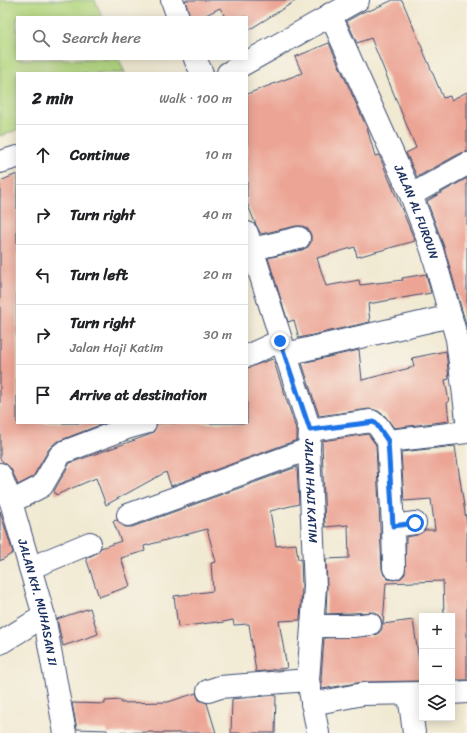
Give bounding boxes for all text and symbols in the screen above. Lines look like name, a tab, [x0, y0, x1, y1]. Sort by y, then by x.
search box	[16, 16, 248, 60]
text: Search here	[62, 25, 141, 51]
icon: search	[30, 27, 52, 49]
text: 2 min	[32, 83, 73, 113]
text: Walk · 100 m	[159, 87, 232, 110]
text: Continue	[70, 142, 130, 168]
text: 10 m	[205, 143, 232, 166]
icon: ahead	[32, 144, 54, 166]
street label: JALAN AL FUROUN	[387, 160, 445, 262]
text: Turn right	[70, 202, 135, 228]
text: 40 m	[202, 203, 232, 226]
icon: right	[32, 204, 54, 226]
text: Turn left	[70, 262, 128, 288]
text: 20 m	[203, 263, 232, 286]
icon: left	[32, 264, 54, 286]
text: Turn right	[70, 310, 135, 336]
text: 30 m	[203, 323, 232, 346]
icon: right	[32, 324, 54, 346]
route end	[271, 332, 289, 350]
text: Jalan Haji Katim	[70, 336, 163, 359]
text: Arrive at destination	[70, 382, 207, 408]
icon: arrive	[32, 384, 54, 406]
street label: JALAN HAJI KATIM	[298, 438, 324, 544]
route start	[406, 514, 424, 532]
street label: JALAN KH. MUHASAN II	[11, 535, 64, 668]
map controls	[419, 613, 455, 721]
button: +	[419, 613, 455, 649]
button: −	[419, 649, 455, 685]
button: layers	[419, 685, 455, 721]

